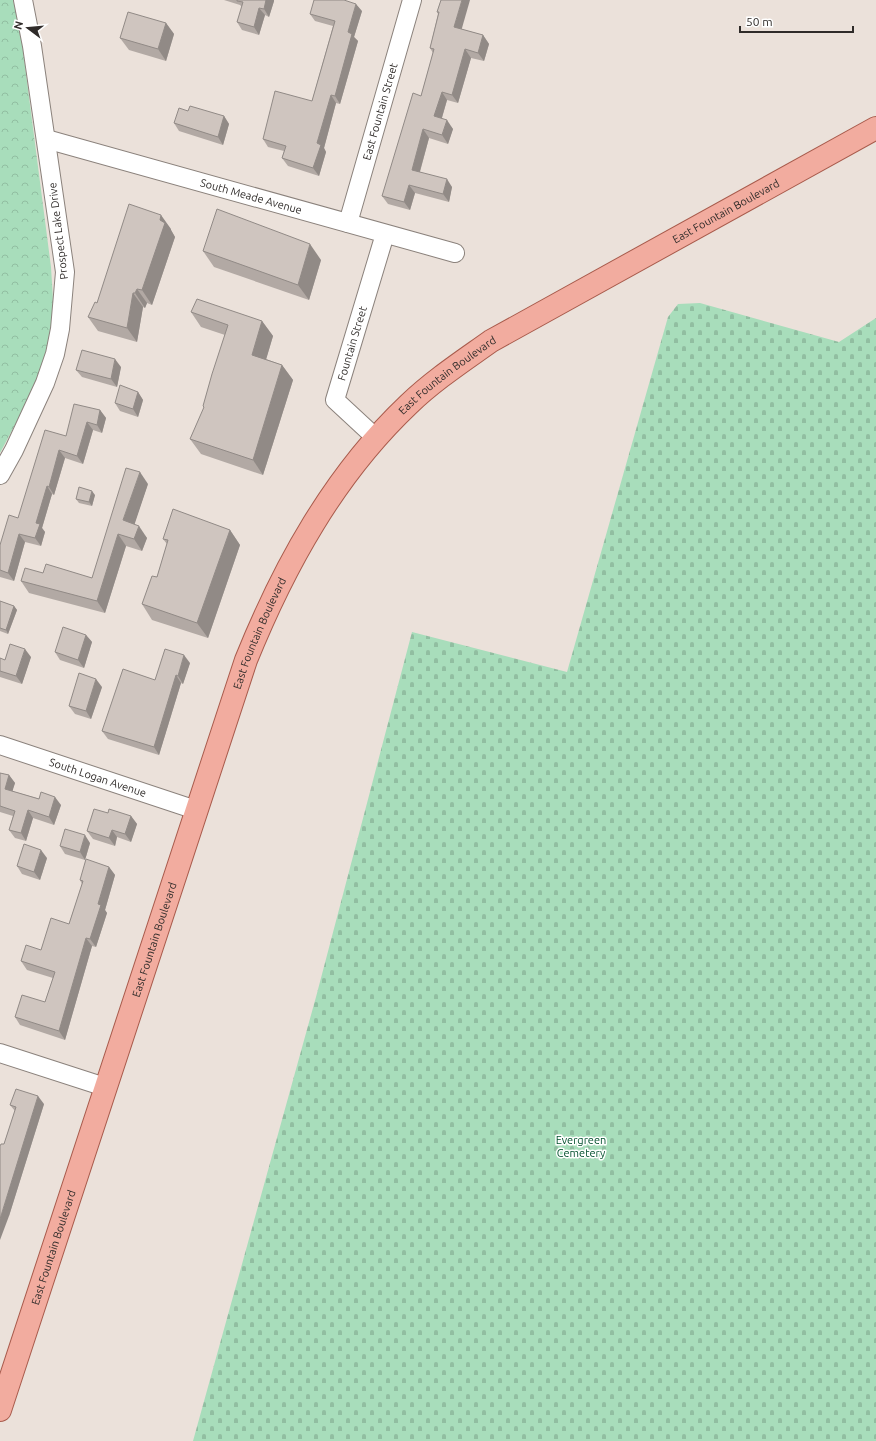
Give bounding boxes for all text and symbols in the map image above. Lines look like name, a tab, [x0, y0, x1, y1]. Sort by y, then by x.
north arrow	[8, 8, 48, 48]
scale bar	[740, 8, 853, 34]
text: 50 m	[746, 15, 773, 28]
text: N	[11, 20, 25, 31]
street label: East Fountain Street	[360, 61, 400, 161]
street label: South Meade Avenue	[199, 176, 303, 216]
street label: East Fountain Boulevard	[670, 177, 781, 245]
street label: Prospect Lake Drive	[46, 182, 70, 280]
street label: Fountain Street	[335, 304, 369, 382]
street label: East Fountain Boulevard	[396, 334, 498, 417]
street label: East Fountain Boulevard	[231, 576, 288, 691]
street label: South Logan Avenue	[48, 756, 148, 799]
street label: East Fountain Boulevard	[130, 881, 179, 999]
park label: Evergreen Cemetery	[556, 1134, 606, 1159]
street label: East Fountain Boulevard	[29, 1189, 78, 1306]

